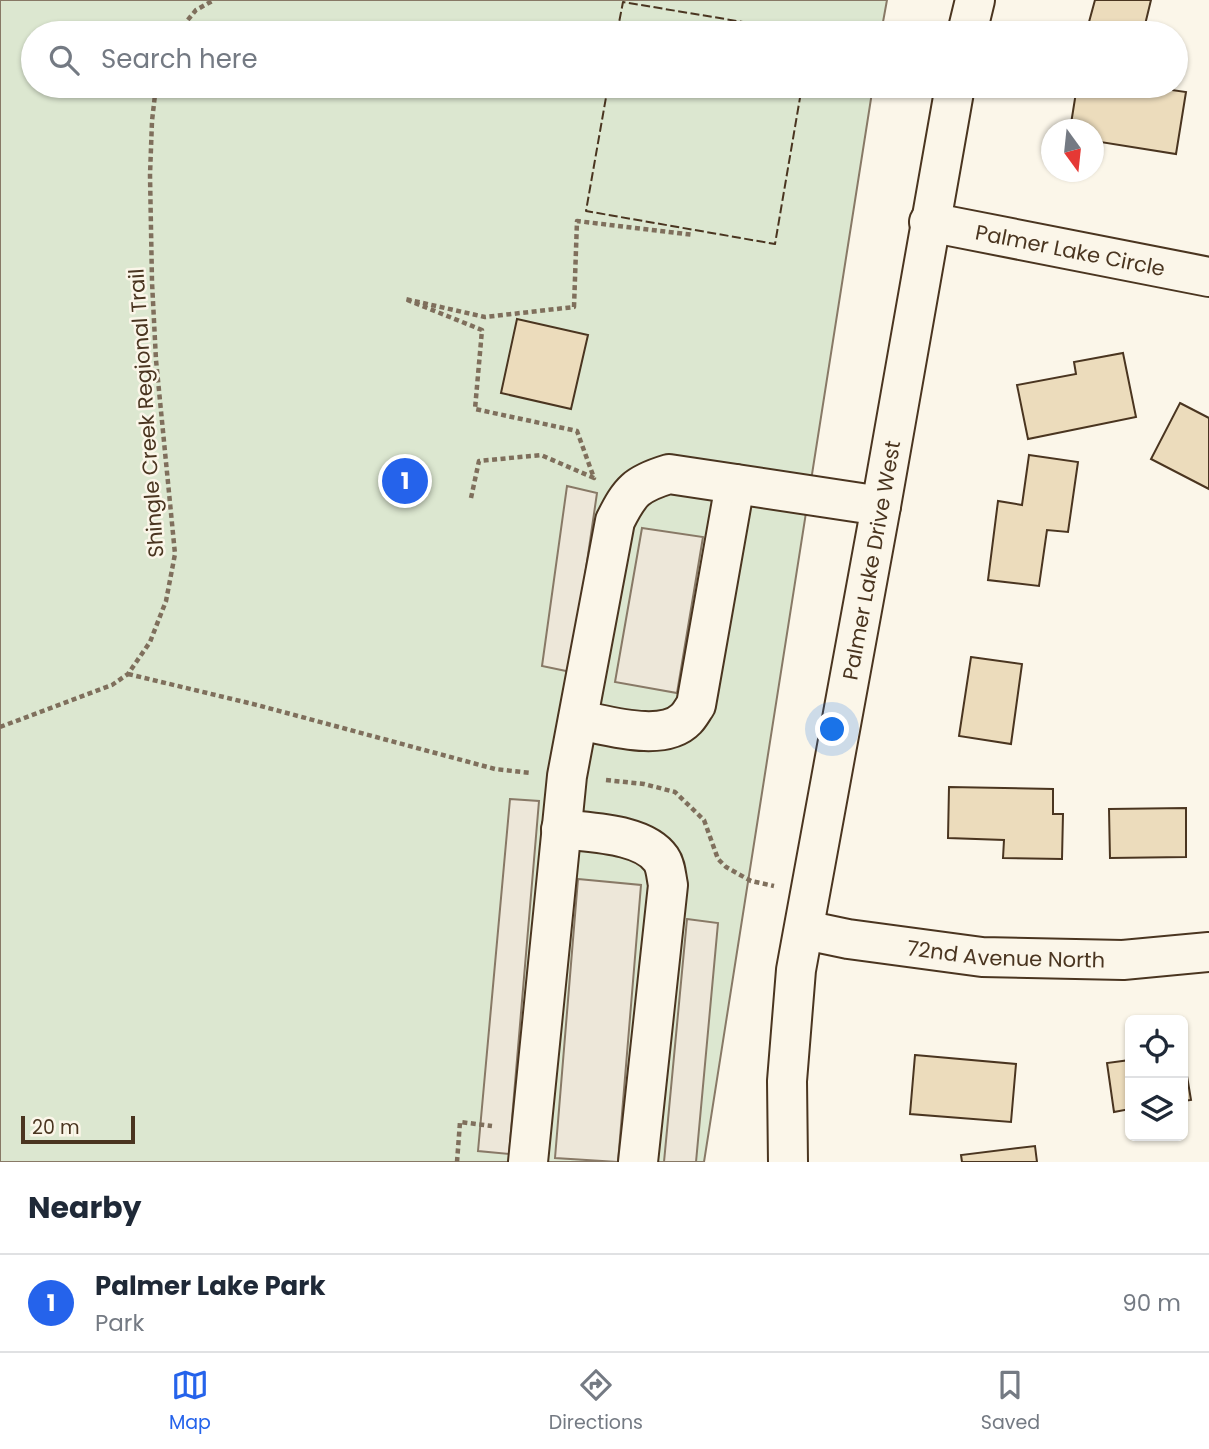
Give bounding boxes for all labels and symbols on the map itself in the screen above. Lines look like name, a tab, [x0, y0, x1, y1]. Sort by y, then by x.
north arrow	[1041, 119, 1104, 182]
street label: Palmer Lake Circle	[973, 217, 1168, 283]
street label: Shingle Creek Regional Trail	[121, 268, 171, 558]
street label: Palmer Lake Drive West	[835, 438, 907, 682]
pin: 1	[382, 455, 428, 507]
your location	[815, 712, 849, 746]
street label: 72nd Avenue North	[905, 933, 1105, 974]
scale bar	[21, 1113, 135, 1145]

